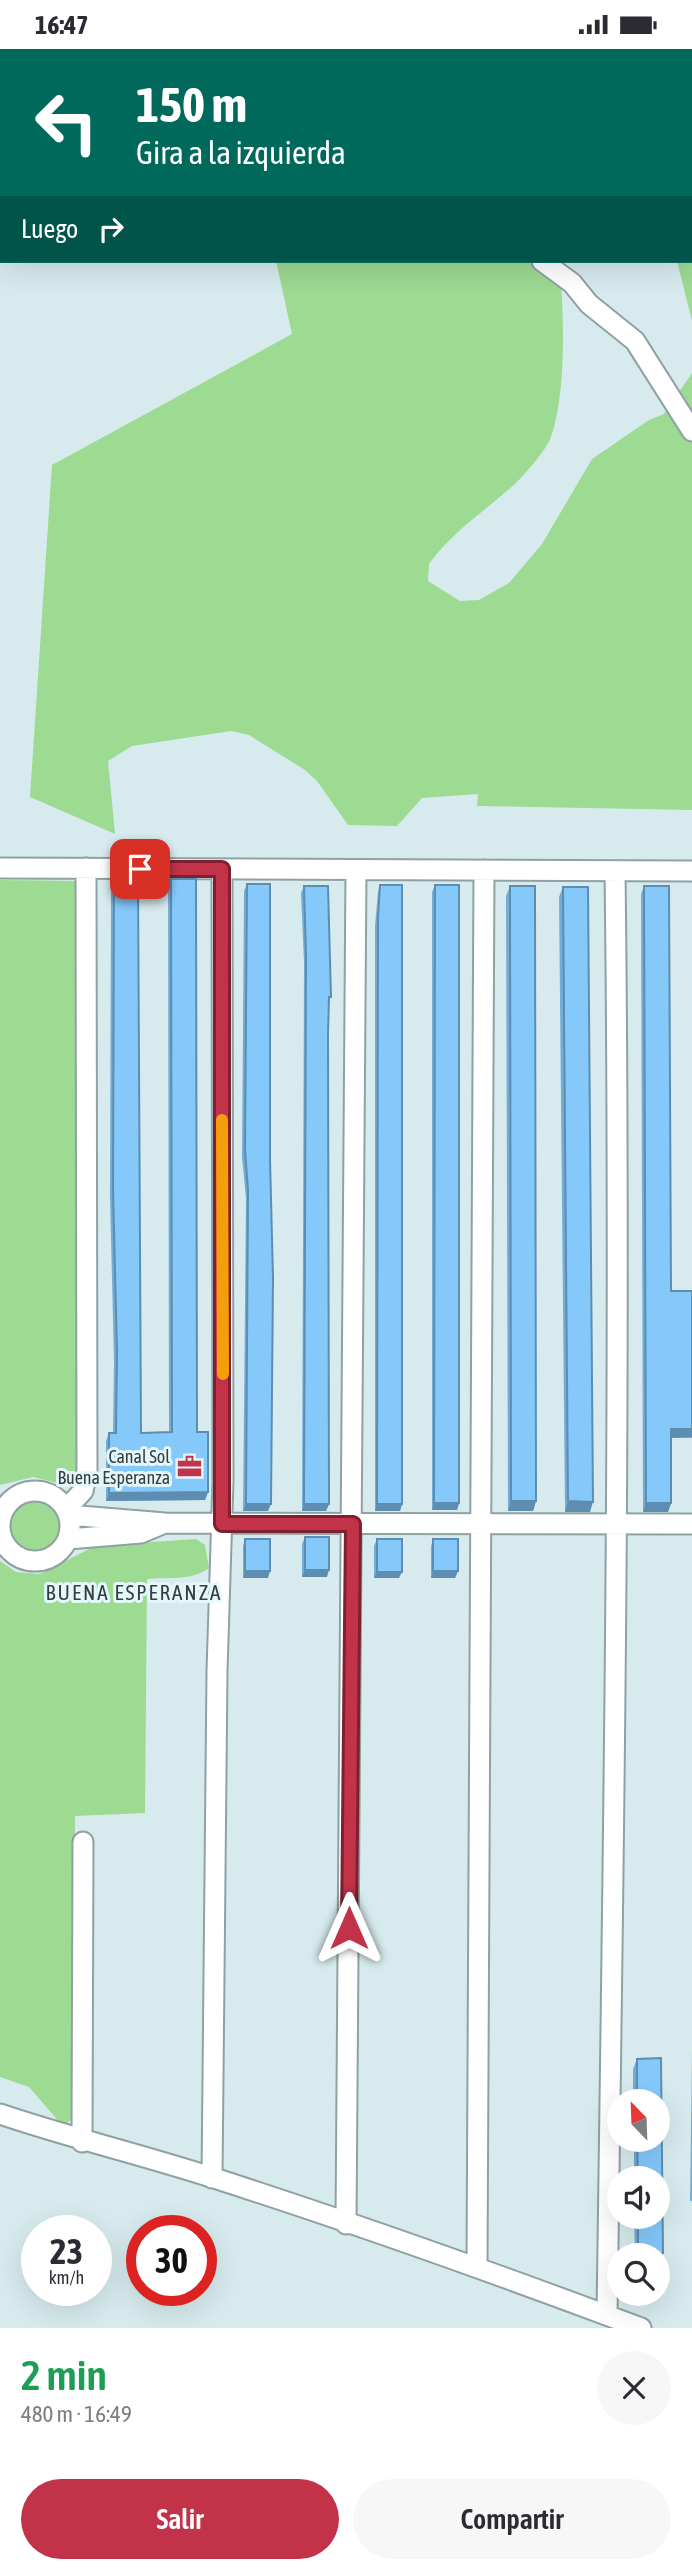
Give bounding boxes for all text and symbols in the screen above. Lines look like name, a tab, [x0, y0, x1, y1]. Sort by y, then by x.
text: 16:47	[35, 10, 89, 40]
text: 150 m	[136, 76, 247, 132]
icon: left	[21, 77, 112, 168]
text: Gira a la izquierda	[136, 134, 346, 171]
icon: right	[92, 210, 130, 248]
text: Luego	[21, 214, 78, 244]
pin	[110, 839, 170, 899]
icon: arrive	[121, 850, 159, 888]
place label: Canal Sol Buena Esperanza	[57, 1446, 170, 1488]
office icon: Canal Sol Buena Esperanza	[176, 1453, 204, 1481]
district label: BUENA ESPERANZA	[46, 1580, 222, 1604]
position arrow	[312, 1891, 386, 1965]
north arrow	[607, 2089, 670, 2153]
map controls	[607, 2089, 670, 2306]
button: sound	[607, 2166, 670, 2229]
speed limit sign: 30	[126, 2215, 217, 2306]
text: 23	[50, 2231, 83, 2271]
button: search	[607, 2243, 670, 2306]
text: km/h	[49, 2267, 84, 2288]
text: 2 min	[21, 2351, 107, 2399]
button: close	[597, 2351, 671, 2425]
text: 480 m · 16:49	[21, 2401, 132, 2427]
button: Salir	[21, 2479, 339, 2559]
button: Compartir	[353, 2479, 671, 2559]

